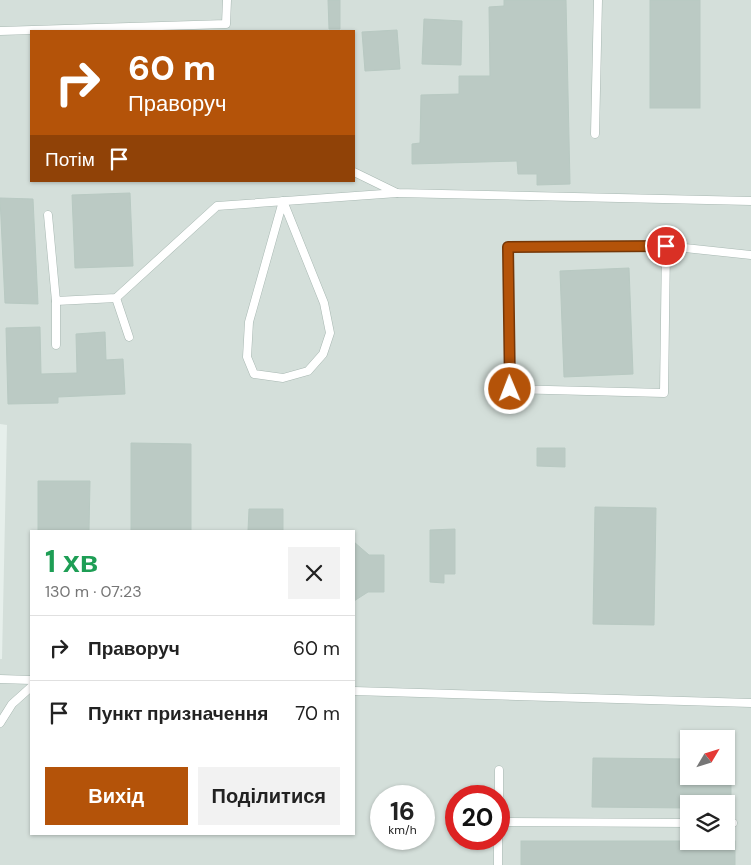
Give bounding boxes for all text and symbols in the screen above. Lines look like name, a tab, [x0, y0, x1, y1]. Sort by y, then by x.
text: 60 m	[128, 45, 216, 91]
icon: right	[45, 50, 110, 115]
text: Праворуч	[128, 89, 226, 118]
icon: arrive	[105, 145, 133, 173]
text: Потім	[45, 147, 95, 172]
pin	[645, 225, 687, 267]
icon: arrive	[652, 232, 680, 260]
position arrow	[483, 362, 535, 414]
text: 1 хв	[45, 542, 98, 581]
button: close	[288, 547, 340, 599]
text: 130 m · 07:23	[45, 581, 142, 602]
icon: right	[45, 634, 73, 662]
text: Праворуч	[88, 636, 180, 661]
text: 60 m	[293, 636, 340, 661]
icon: arrive	[45, 699, 73, 727]
text: Пункт призначення	[88, 701, 268, 726]
text: 70 m	[295, 701, 340, 726]
north arrow	[680, 730, 735, 785]
map controls	[680, 730, 735, 850]
button: Вихід	[45, 767, 188, 825]
button: Поділитися	[198, 767, 340, 825]
speed limit sign: 20	[445, 785, 510, 850]
text: 16	[390, 795, 415, 828]
button: layers	[680, 795, 735, 850]
text: km/h	[388, 822, 417, 838]

